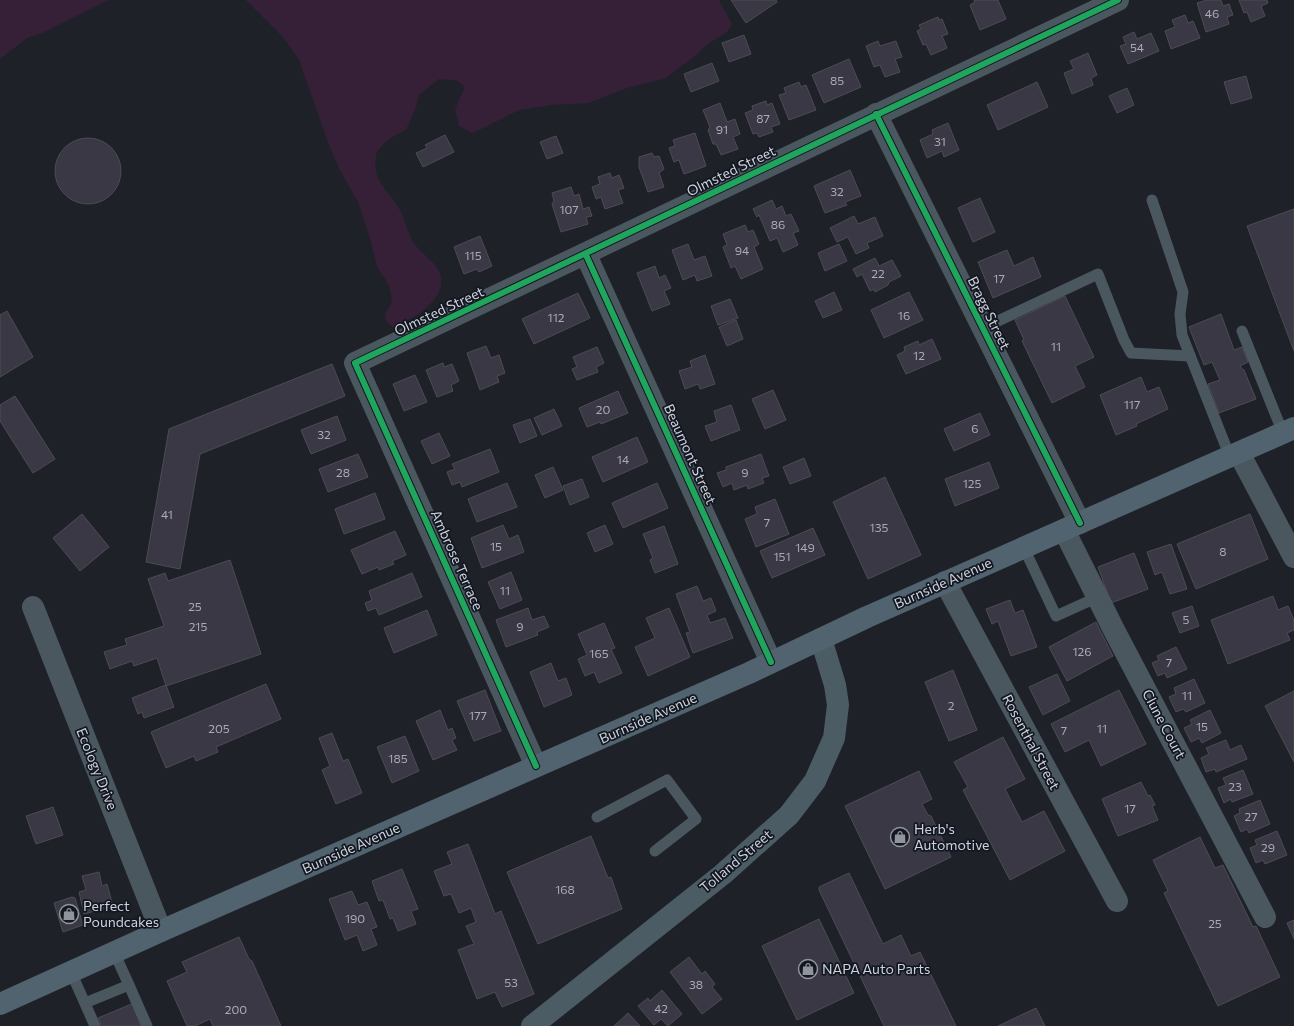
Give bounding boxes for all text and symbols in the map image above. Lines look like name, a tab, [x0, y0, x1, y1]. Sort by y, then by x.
house number: 46	[1205, 6, 1219, 20]
house number: 54	[1130, 40, 1144, 54]
house number: 85	[830, 73, 844, 87]
house number: 87	[756, 111, 770, 125]
house number: 91	[716, 122, 728, 136]
house number: 31	[934, 134, 946, 148]
street label: Olmsted Street	[684, 142, 778, 199]
house number: 32	[830, 184, 844, 198]
house number: 107	[559, 202, 579, 216]
house number: 86	[771, 217, 785, 231]
house number: 94	[735, 243, 749, 257]
house number: 115	[464, 248, 482, 262]
house number: 22	[871, 266, 885, 280]
house number: 17	[993, 271, 1005, 285]
street label: Bragg Street	[964, 273, 1015, 352]
street label: Olmsted Street	[391, 282, 487, 339]
house number: 16	[898, 308, 910, 322]
house number: 112	[548, 310, 565, 324]
house number: 11	[1051, 339, 1061, 353]
house number: 12	[913, 348, 925, 362]
house number: 117	[1124, 397, 1140, 411]
street label: Beaumont Street	[661, 401, 720, 507]
house number: 20	[596, 402, 610, 416]
house number: 6	[971, 421, 979, 435]
house number: 32	[317, 427, 331, 441]
house number: 14	[617, 452, 629, 466]
house number: 28	[336, 465, 350, 479]
house number: 9	[741, 465, 749, 479]
house number: 125	[963, 476, 981, 490]
house number: 41	[161, 507, 173, 521]
street label: Ambrose Terrace	[428, 507, 487, 613]
house number: 7	[764, 515, 770, 529]
house number: 135	[870, 520, 889, 534]
house number: 15	[490, 539, 502, 553]
house number: 149	[795, 540, 815, 554]
house number: 8	[1219, 544, 1227, 558]
house number: 151	[773, 549, 791, 563]
street label: Burnside Avenue	[891, 553, 994, 612]
house number: 11	[500, 583, 510, 597]
house number: 25	[188, 599, 202, 613]
house number: 5	[1183, 612, 1190, 626]
house number: 215	[189, 619, 207, 633]
house number: 9	[516, 619, 524, 633]
house number: 126	[1072, 644, 1092, 658]
house number: 165	[589, 646, 609, 660]
house number: 7	[1166, 655, 1172, 669]
street label: Clune Court	[1139, 686, 1190, 762]
street label: Burnside Avenue	[596, 688, 699, 747]
house number: 11	[1182, 688, 1192, 702]
street label: Rosenthal Street	[999, 691, 1064, 793]
house number: 2	[948, 698, 955, 712]
house number: 177	[469, 708, 487, 722]
house number: 15	[1196, 719, 1208, 733]
house number: 205	[208, 721, 230, 735]
house number: 11	[1097, 721, 1107, 735]
house number: 7	[1061, 723, 1067, 737]
street label: Ecology Drive	[73, 725, 122, 812]
house number: 185	[388, 751, 408, 765]
house number: 23	[1228, 779, 1242, 793]
house number: 17	[1124, 801, 1136, 815]
house number: 27	[1245, 809, 1257, 823]
street label: Burnside Avenue	[299, 818, 402, 877]
place label: Herb's Automotive	[914, 820, 989, 853]
street label: Tolland Street	[696, 825, 775, 896]
shop icon: Herb's Automotive	[889, 826, 911, 848]
house number: 29	[1261, 840, 1275, 854]
house number: 168	[555, 882, 575, 896]
place label: Perfect Poundcakes	[83, 897, 159, 930]
shop icon: Perfect Poundcakes	[58, 903, 80, 925]
house number: 190	[345, 911, 365, 925]
house number: 25	[1208, 916, 1222, 930]
shop icon: NAPA Auto Parts	[797, 958, 819, 980]
place label: NAPA Auto Parts	[822, 960, 930, 977]
house number: 53	[504, 975, 518, 989]
house number: 38	[689, 977, 703, 991]
house number: 42	[654, 1001, 668, 1015]
house number: 200	[225, 1002, 247, 1016]

